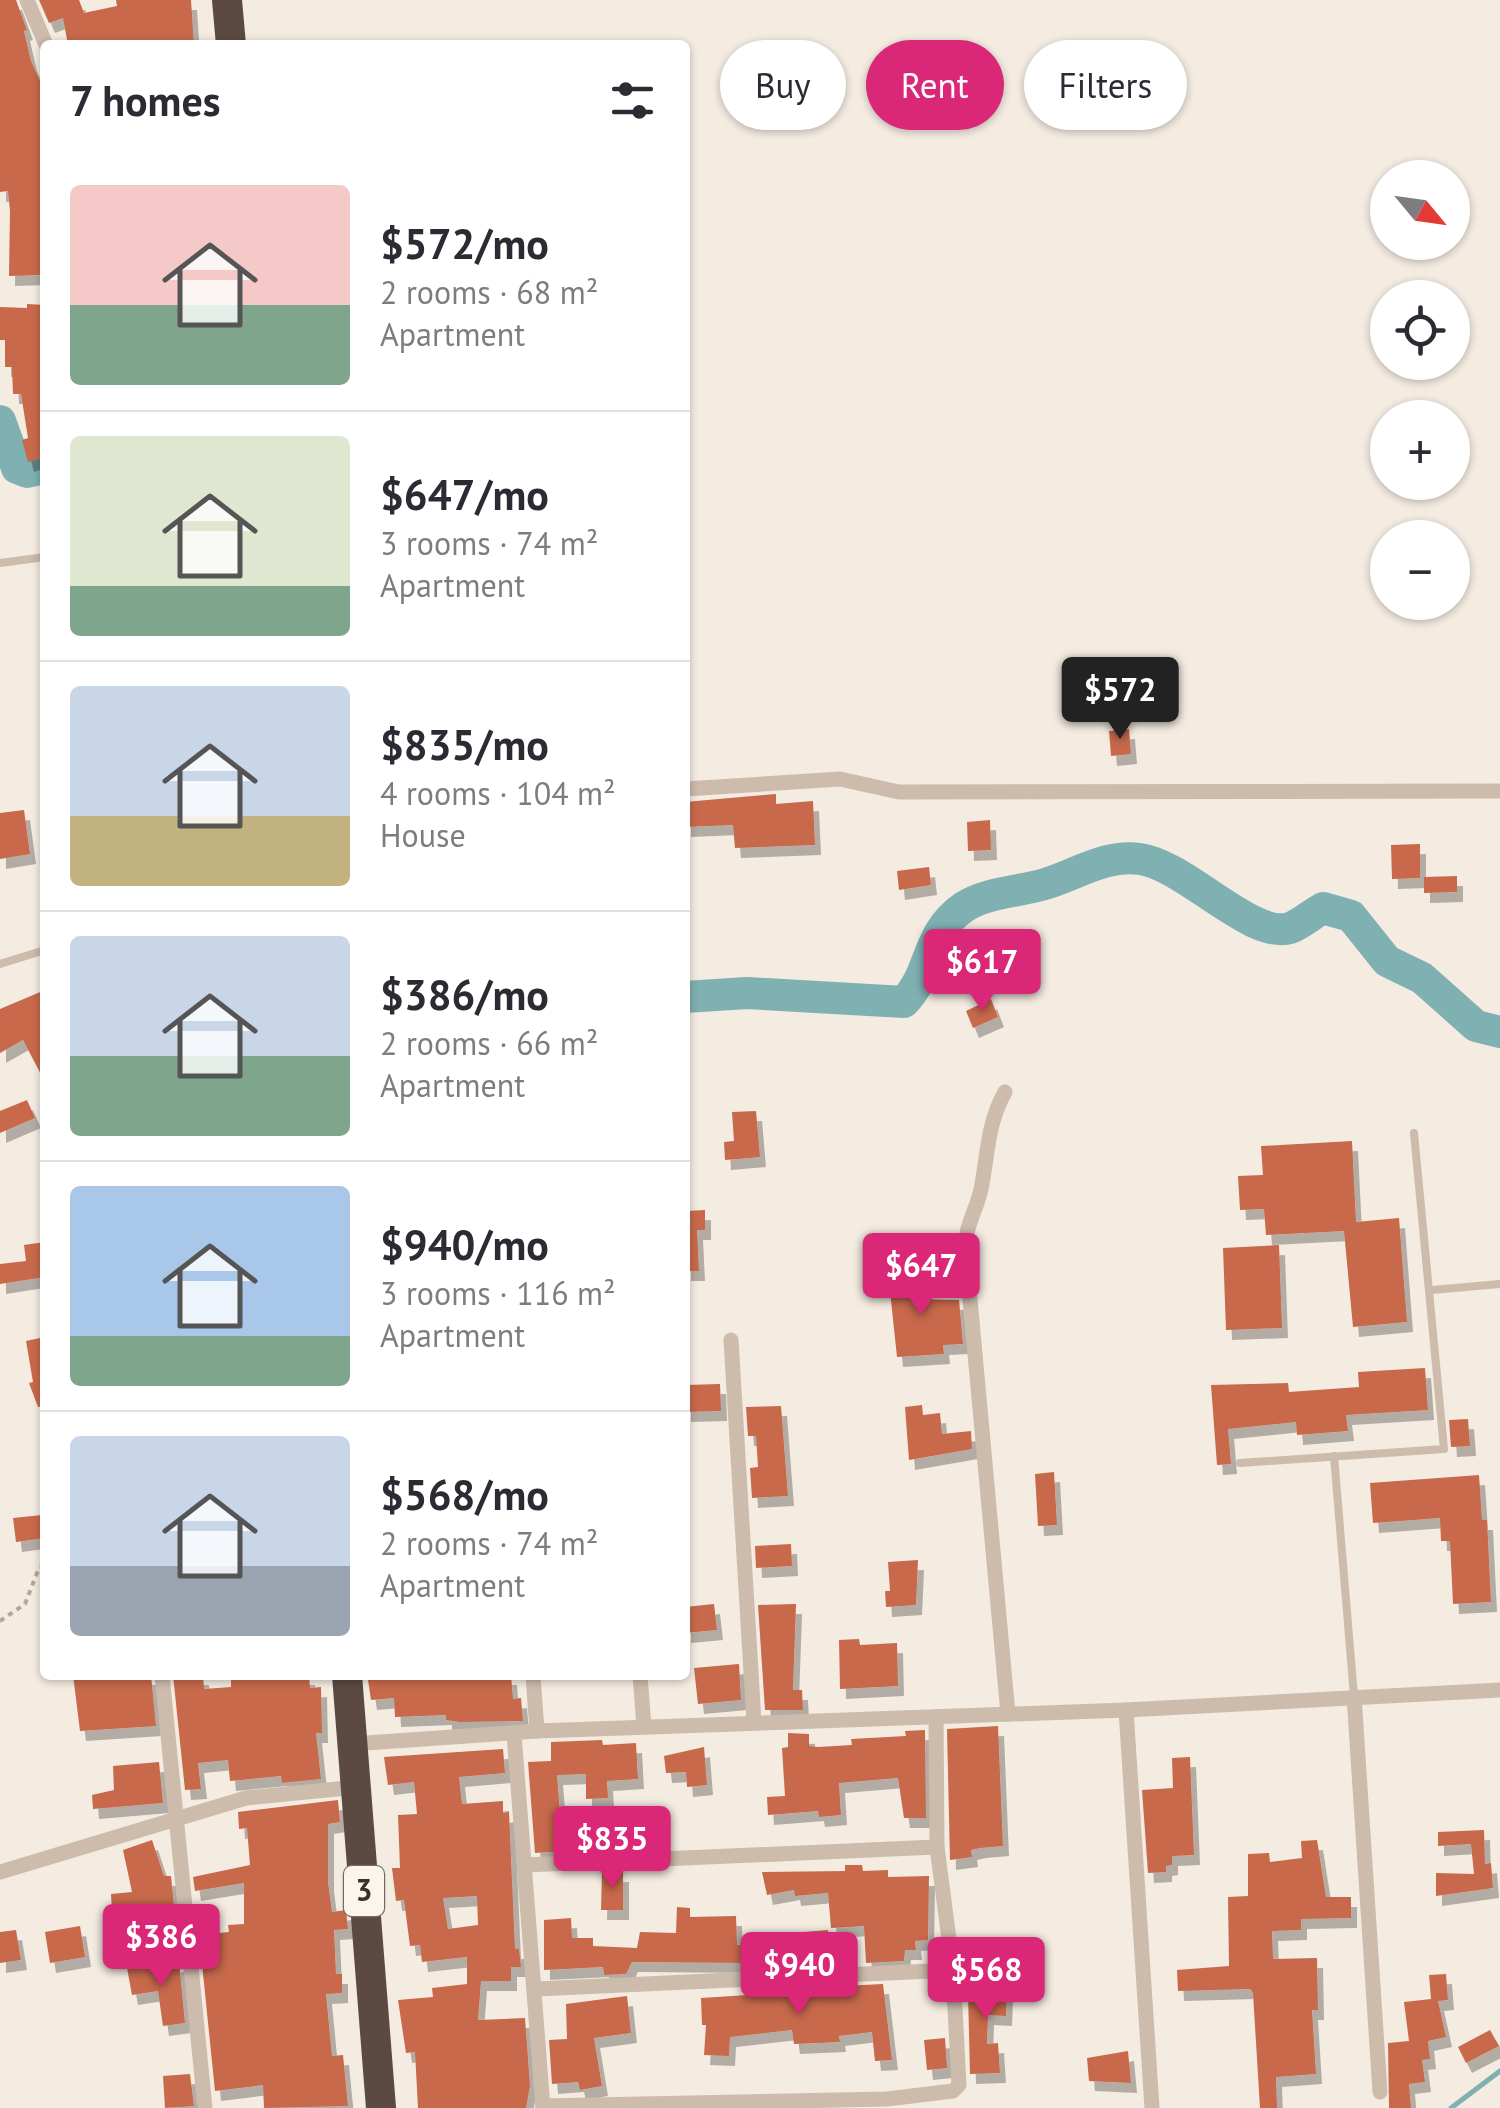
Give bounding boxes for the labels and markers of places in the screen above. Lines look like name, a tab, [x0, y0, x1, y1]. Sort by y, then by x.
pin: $572	[1061, 657, 1179, 742]
pin: $617	[923, 929, 1041, 1014]
pin: $647	[862, 1233, 980, 1318]
pin: $835	[553, 1806, 671, 1891]
pin: $386	[102, 1904, 220, 1989]
pin: $940	[740, 1932, 858, 2017]
pin: $568	[927, 1937, 1045, 2022]

